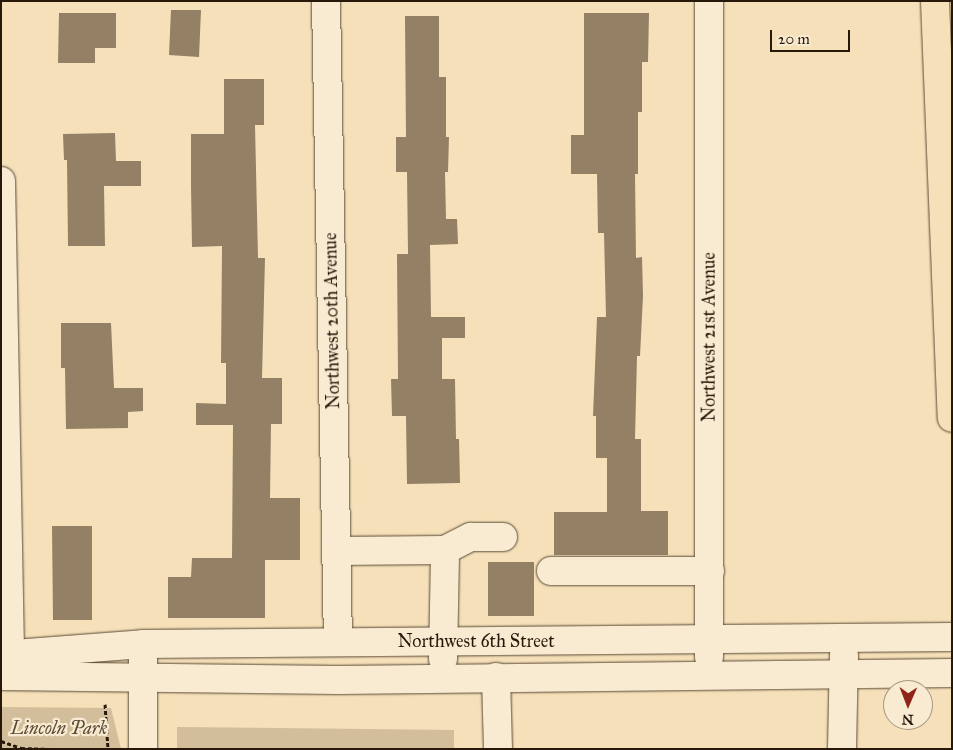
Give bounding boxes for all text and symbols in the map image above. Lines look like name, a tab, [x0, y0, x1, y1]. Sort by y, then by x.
scale bar	[773, 20, 853, 52]
text: 20 m	[778, 30, 810, 48]
street label: Northwest 20th Avenue	[320, 233, 344, 409]
street label: Northwest 21st Avenue	[698, 252, 720, 422]
street label: Northwest 6th Street	[397, 630, 555, 652]
north arrow	[883, 680, 933, 730]
text: N	[902, 711, 914, 728]
park label: Lincoln Park	[11, 717, 107, 739]

